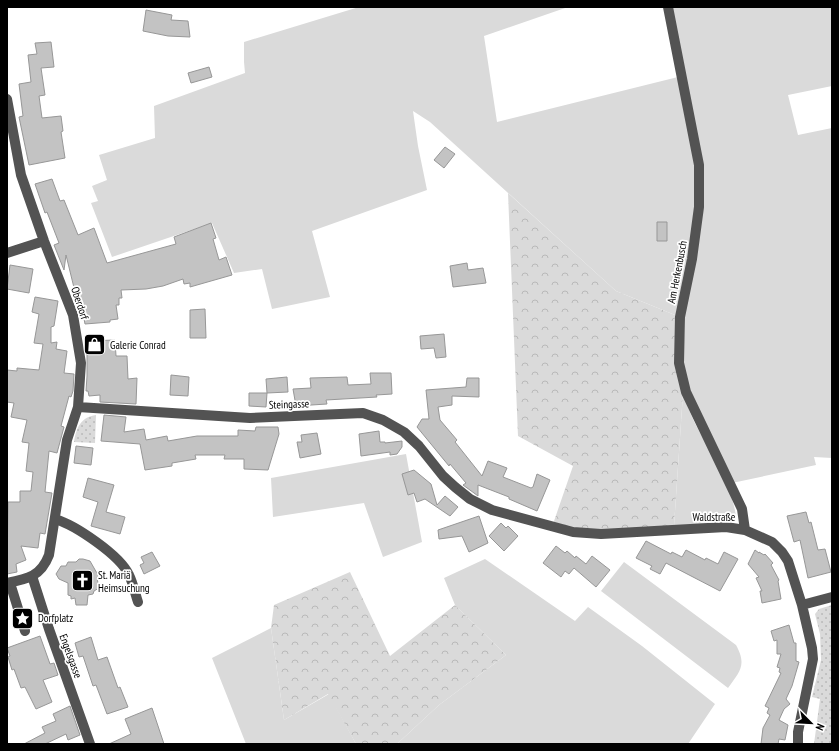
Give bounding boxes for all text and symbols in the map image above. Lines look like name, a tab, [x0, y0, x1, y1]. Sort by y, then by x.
street label: Am Herkenbusch	[664, 239, 690, 305]
street label: Oberdorf	[68, 285, 92, 322]
shop icon: Galerie Conrad	[82, 332, 108, 358]
place label: Galerie Conrad	[110, 338, 166, 352]
street label: Steingasse	[268, 396, 310, 412]
street label: Waldstraße	[693, 510, 736, 524]
church icon: St. Mariä Heimsuchung	[70, 568, 96, 594]
place label: St. Mariä Heimsuchung	[98, 568, 150, 595]
place icon: Dorfplatz	[10, 605, 36, 631]
place label: Dorfplatz	[38, 611, 73, 625]
street label: Engelsgasse	[57, 632, 86, 681]
north arrow	[791, 703, 831, 743]
text: N	[813, 722, 828, 733]

